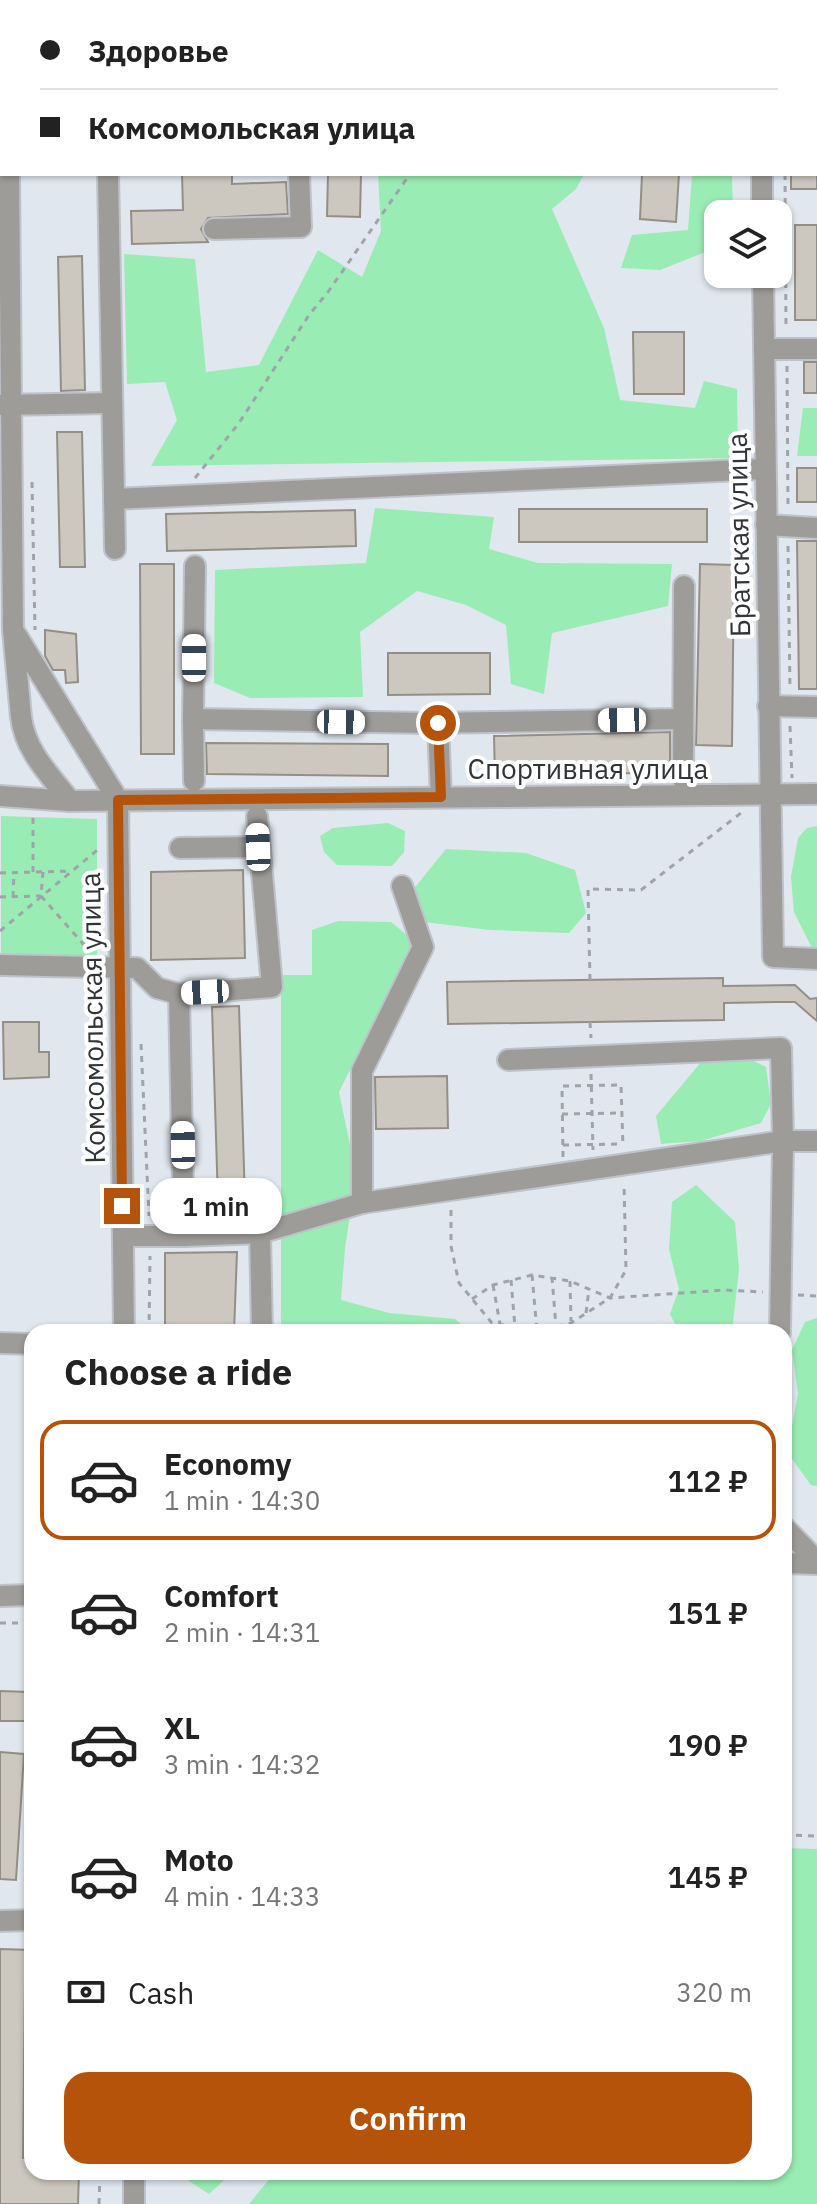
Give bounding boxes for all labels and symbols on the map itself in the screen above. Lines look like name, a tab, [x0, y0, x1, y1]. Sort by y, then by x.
street label: Братская улица	[718, 432, 758, 638]
car	[182, 634, 206, 682]
route start	[420, 705, 456, 741]
car	[598, 708, 646, 732]
car	[317, 710, 365, 734]
street label: Спортивная улица	[468, 750, 708, 787]
car	[245, 823, 271, 871]
street label: Комсомольская улица	[71, 872, 113, 1164]
car	[180, 979, 230, 1005]
car	[171, 1121, 195, 1169]
callout: 1 min	[150, 1178, 282, 1234]
route end	[104, 1188, 140, 1224]

